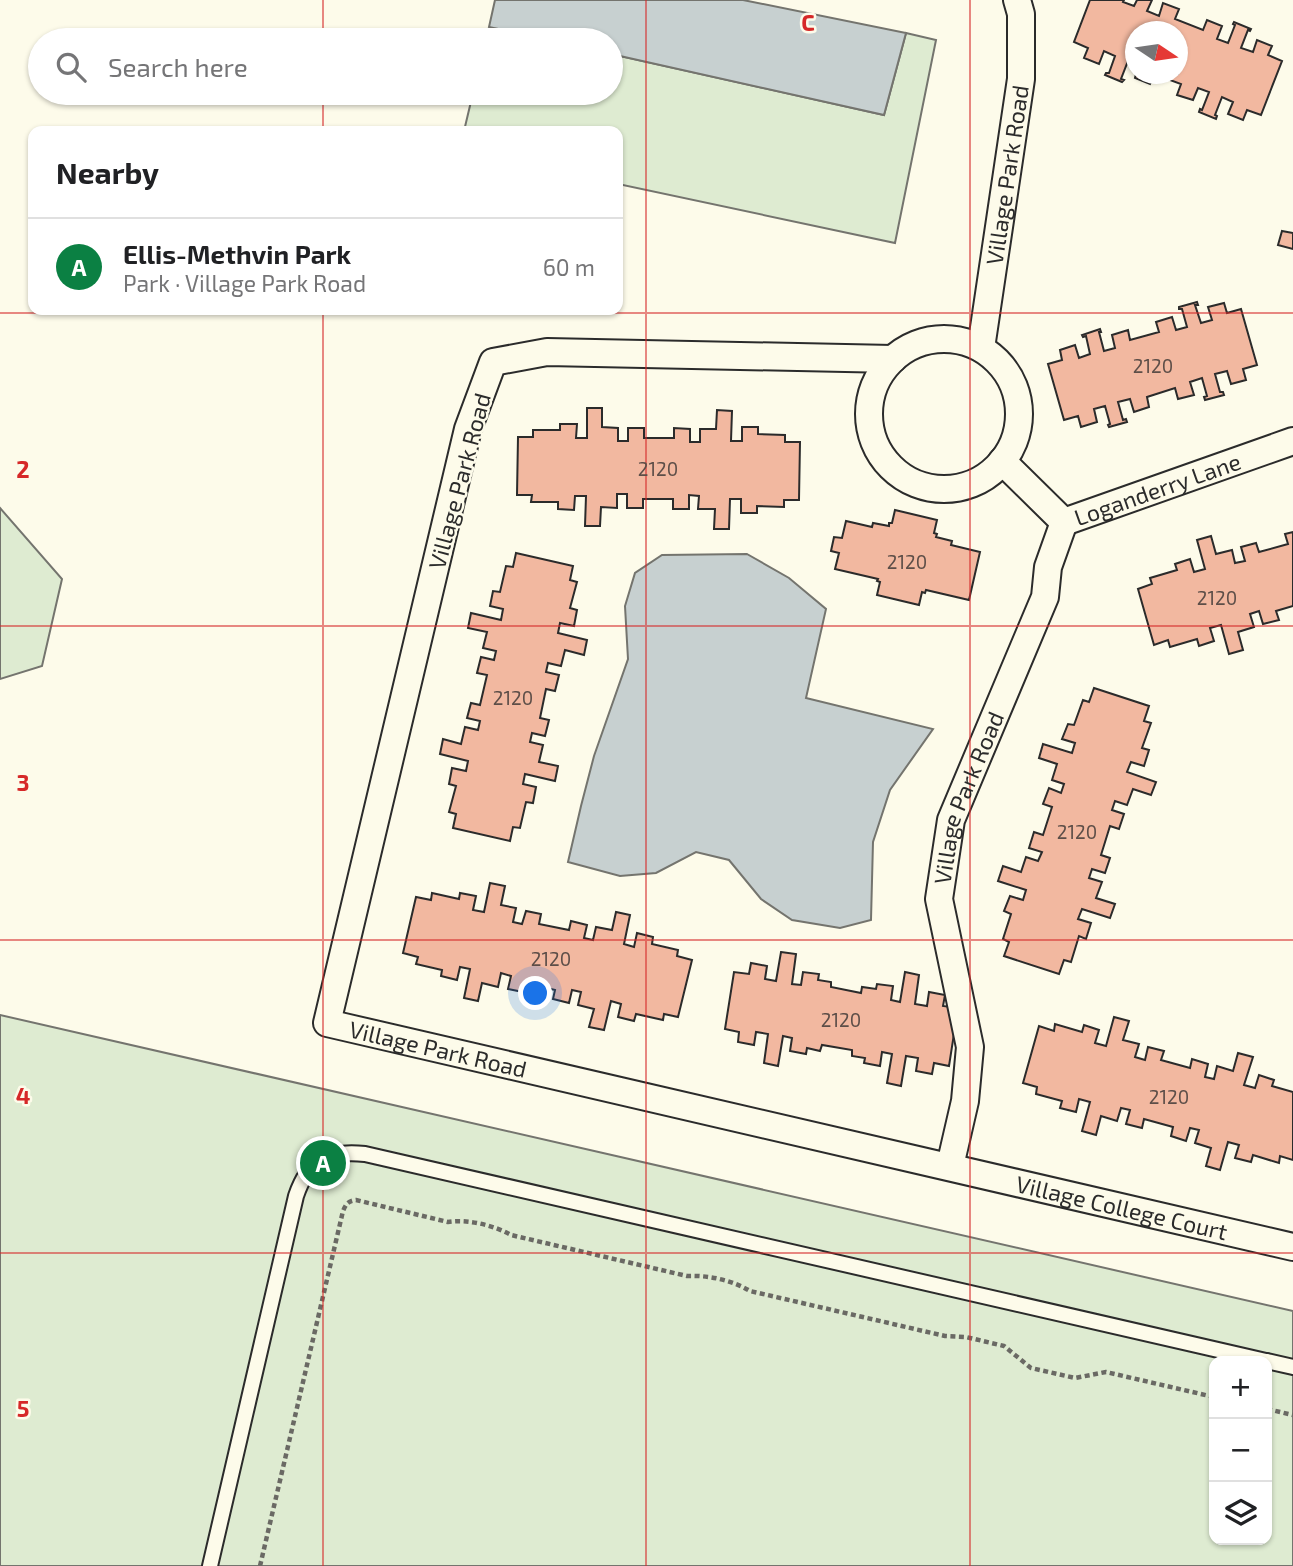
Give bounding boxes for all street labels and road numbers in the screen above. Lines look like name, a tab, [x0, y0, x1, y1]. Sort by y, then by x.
street label: Village Park Road	[980, 83, 1034, 267]
street label: Village Park Road	[422, 390, 496, 572]
street label: Loganderry Lane	[1070, 447, 1244, 531]
street label: Village Park Road	[927, 707, 1009, 886]
street label: Village Park Road	[347, 1015, 530, 1083]
street label: Village College Court	[1013, 1169, 1231, 1245]

